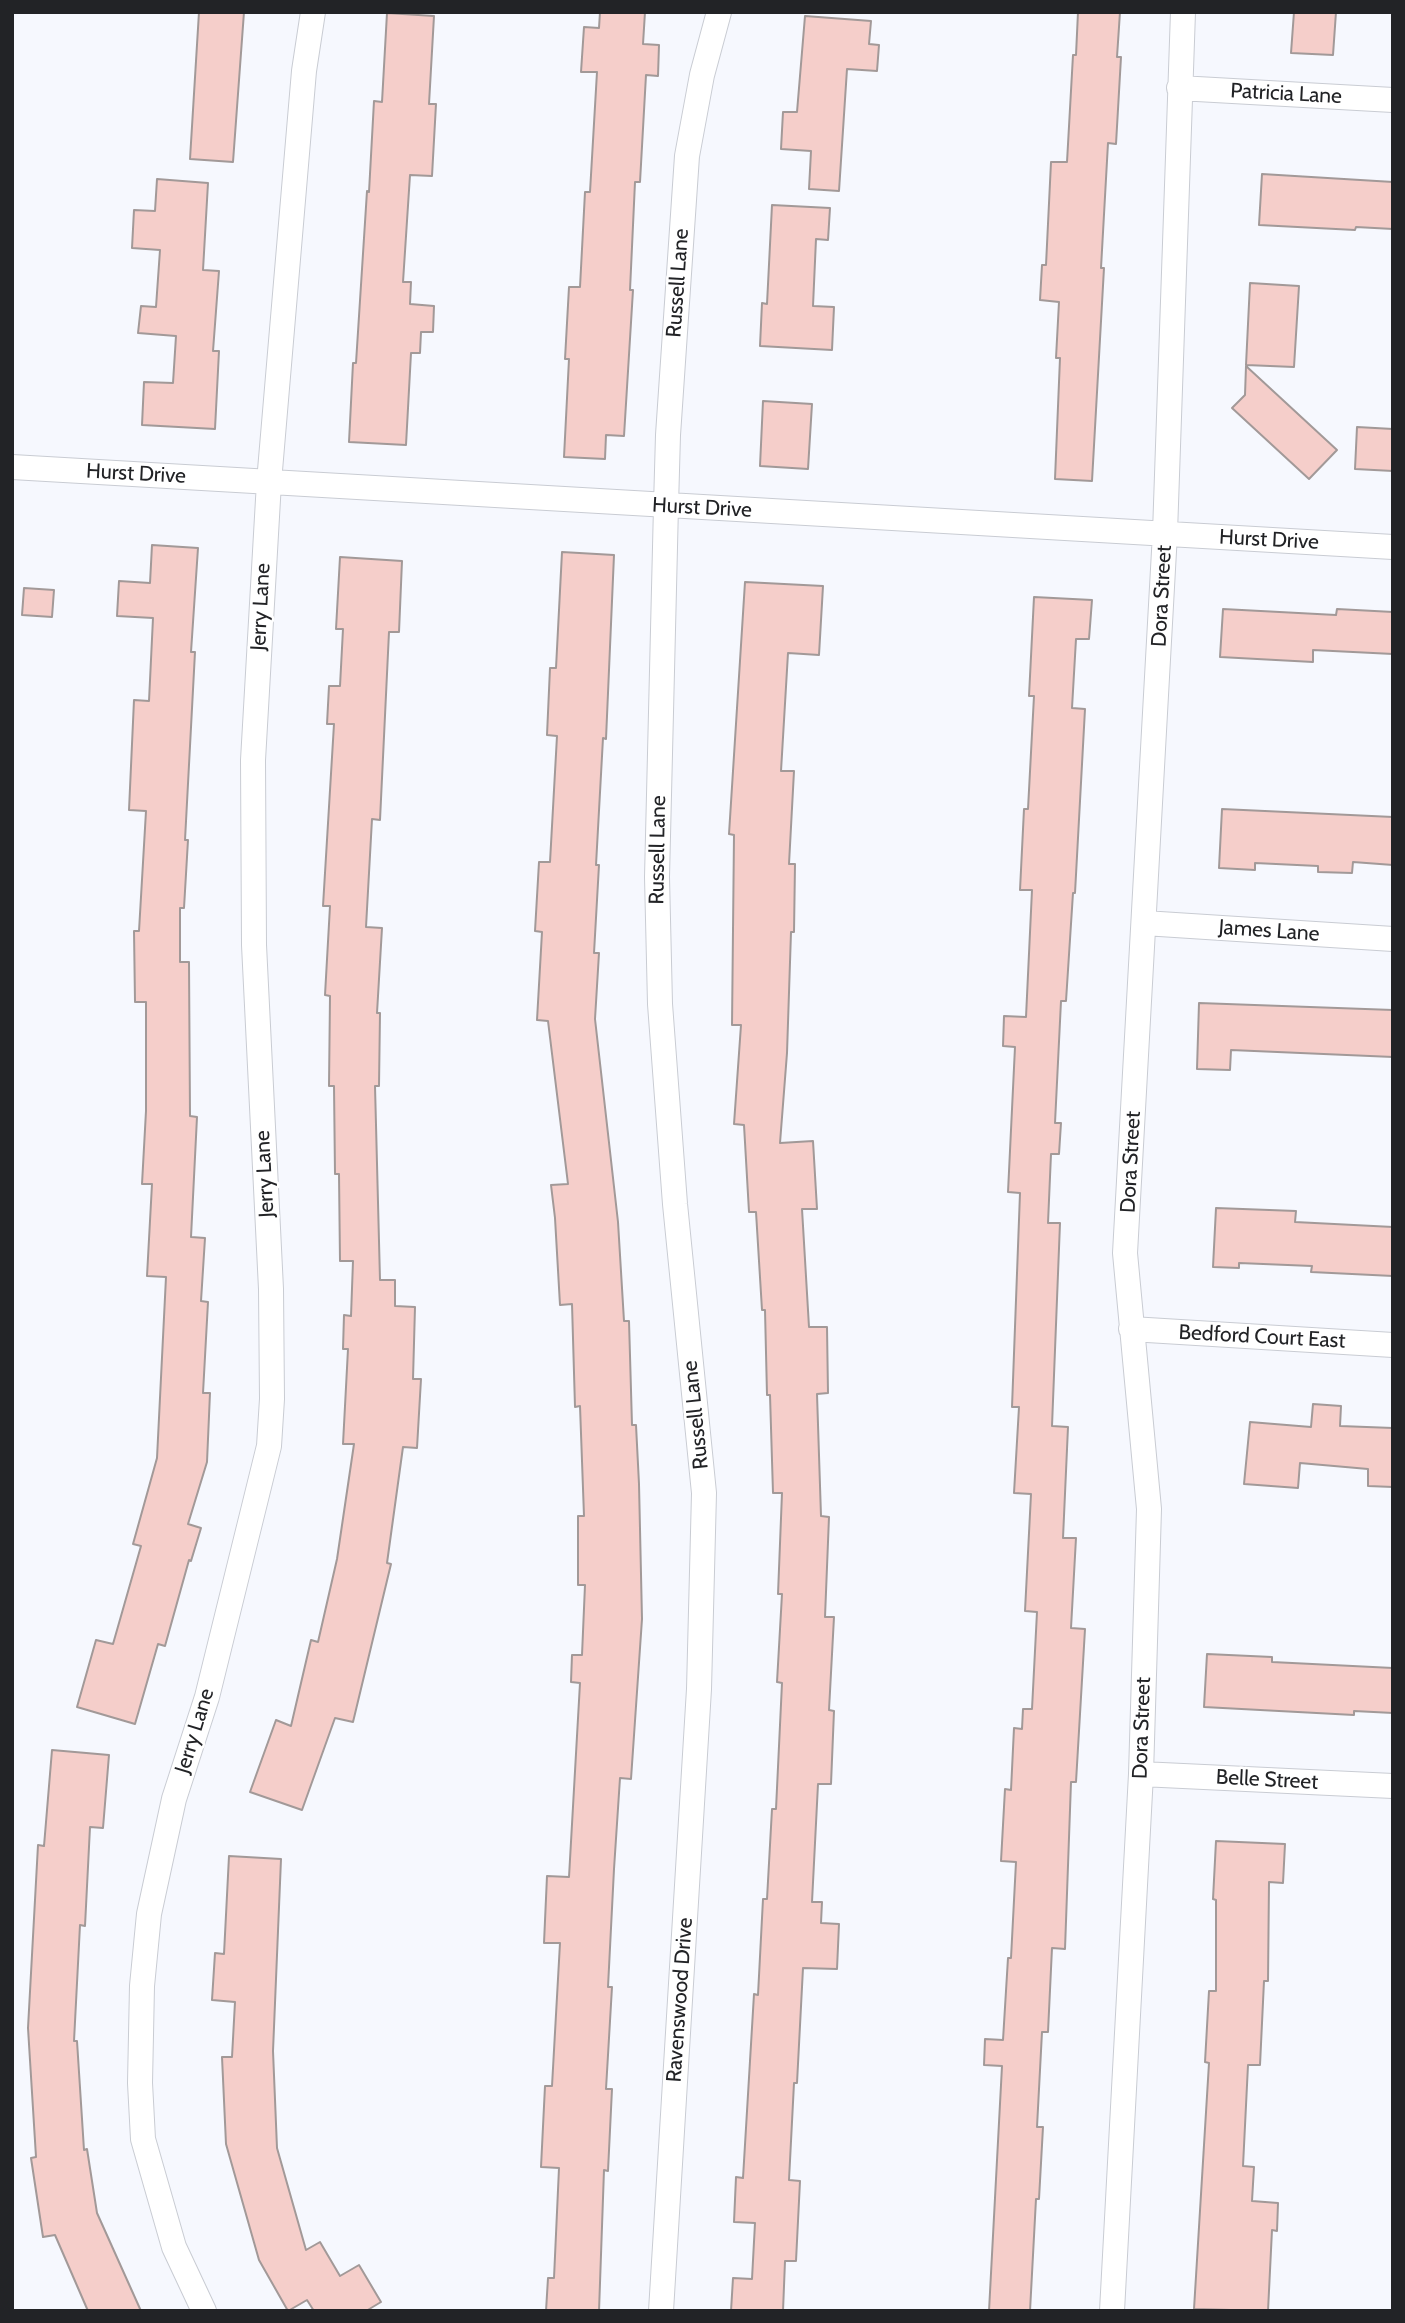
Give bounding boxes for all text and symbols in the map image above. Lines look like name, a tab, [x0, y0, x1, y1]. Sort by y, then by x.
street label: Patricia Lane	[1230, 78, 1342, 110]
street label: Russell Lane	[662, 228, 694, 338]
street label: Hurst Drive	[85, 459, 187, 489]
street label: Hurst Drive	[651, 493, 753, 523]
street label: Hurst Drive	[1218, 525, 1320, 555]
street label: Dora Street	[1147, 544, 1177, 648]
street label: Jerry Lane	[246, 563, 276, 651]
street label: Russell Lane	[644, 795, 672, 905]
street label: James Lane	[1218, 915, 1320, 947]
street label: Dora Street	[1116, 1110, 1146, 1214]
street label: Jerry Lane	[250, 1130, 280, 1218]
street label: Bedford Court East	[1178, 1320, 1346, 1354]
street label: Russell Lane	[678, 1359, 714, 1471]
street label: Dora Street	[1128, 1677, 1156, 1779]
street label: Jerry Lane	[170, 1685, 220, 1777]
street label: Belle Street	[1215, 1765, 1319, 1795]
street label: Ravenswood Drive	[662, 1917, 698, 2083]

